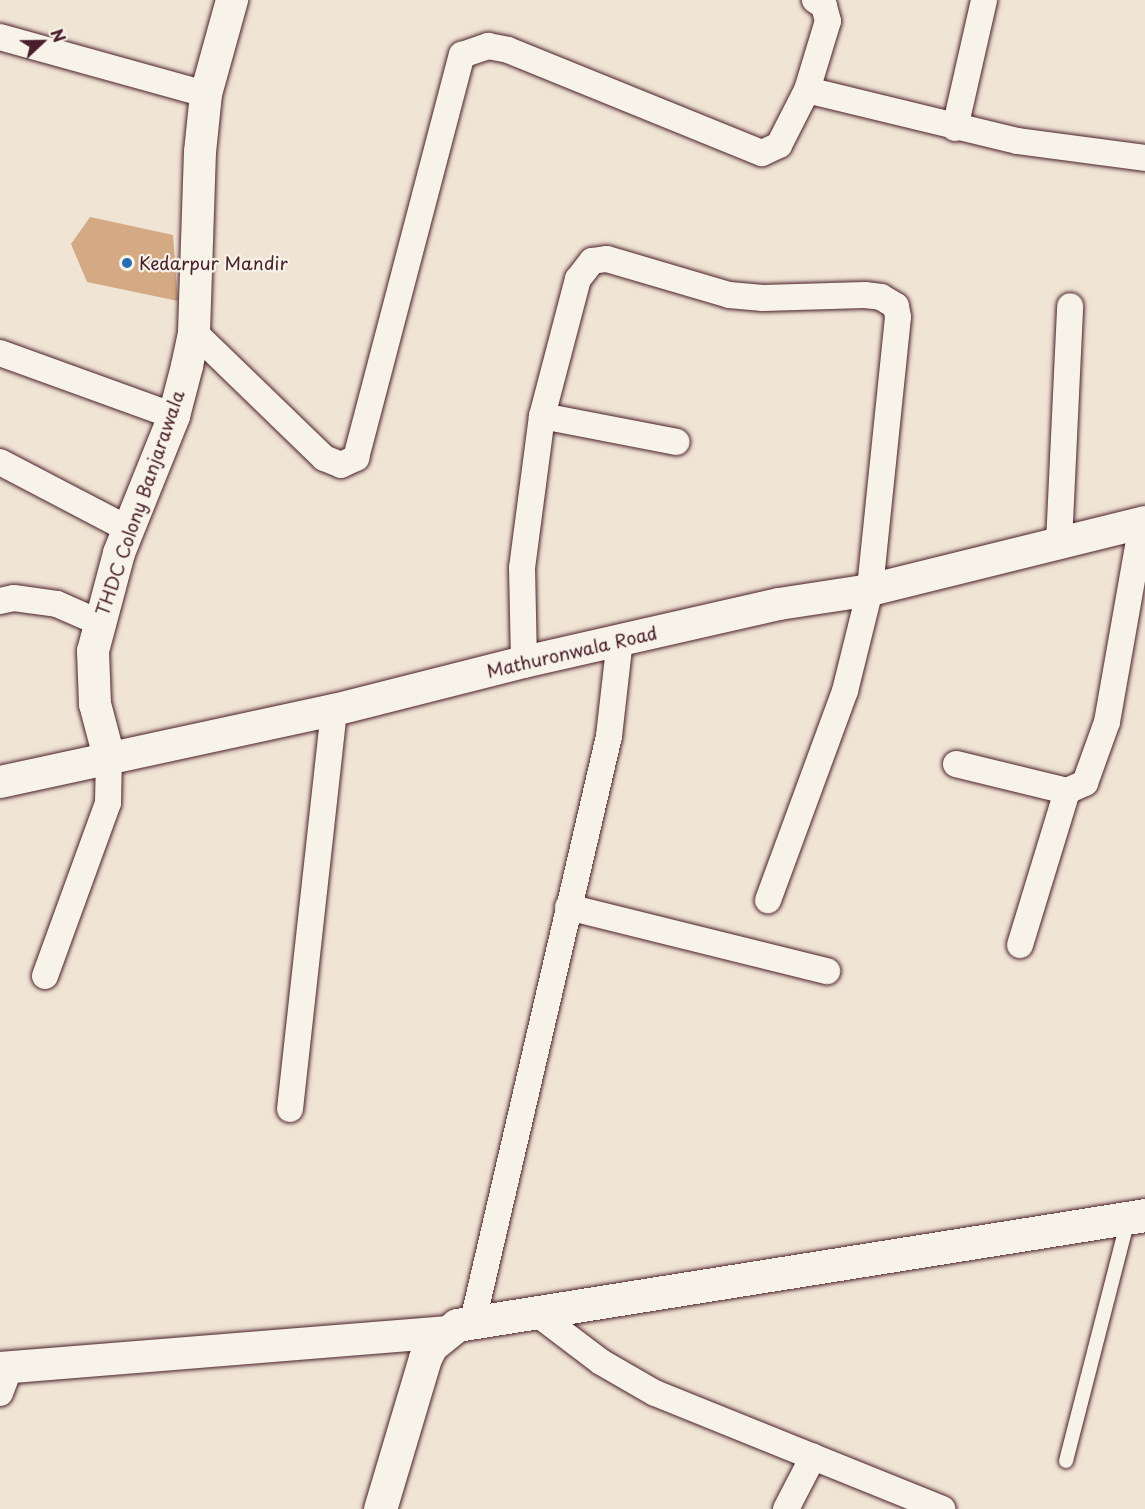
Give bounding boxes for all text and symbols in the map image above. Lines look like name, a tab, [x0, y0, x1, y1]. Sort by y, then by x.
north arrow	[12, 12, 72, 72]
text: N	[45, 25, 72, 46]
place label: Kedarpur Mandir	[139, 252, 287, 274]
marker: Kedarpur Mandir	[120, 256, 134, 270]
street label: THDC Colony Banjarawala	[91, 387, 189, 619]
street label: Mathuronwala Road	[484, 622, 660, 682]

